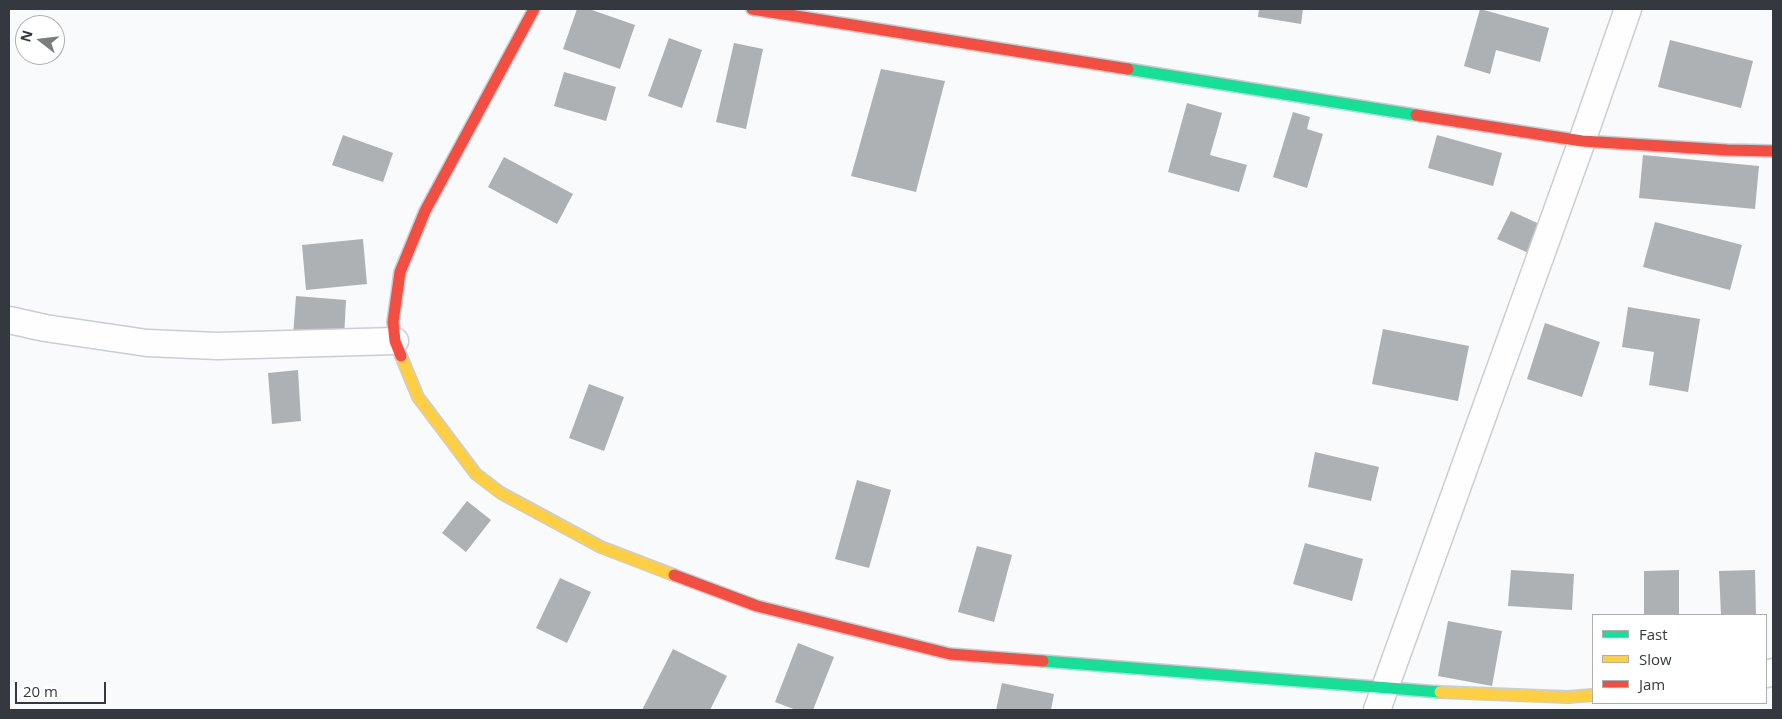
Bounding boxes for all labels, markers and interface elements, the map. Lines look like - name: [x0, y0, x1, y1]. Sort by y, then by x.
- north arrow: [15, 15, 65, 65]
- text: N: [15, 28, 37, 44]
- legend: [1592, 614, 1767, 704]
- text: Fast: [1639, 624, 1668, 644]
- text: Slow: [1639, 649, 1672, 669]
- scale bar: [18, 672, 109, 704]
- text: Jam: [1639, 674, 1665, 694]
- text: 20 m: [23, 681, 58, 701]

